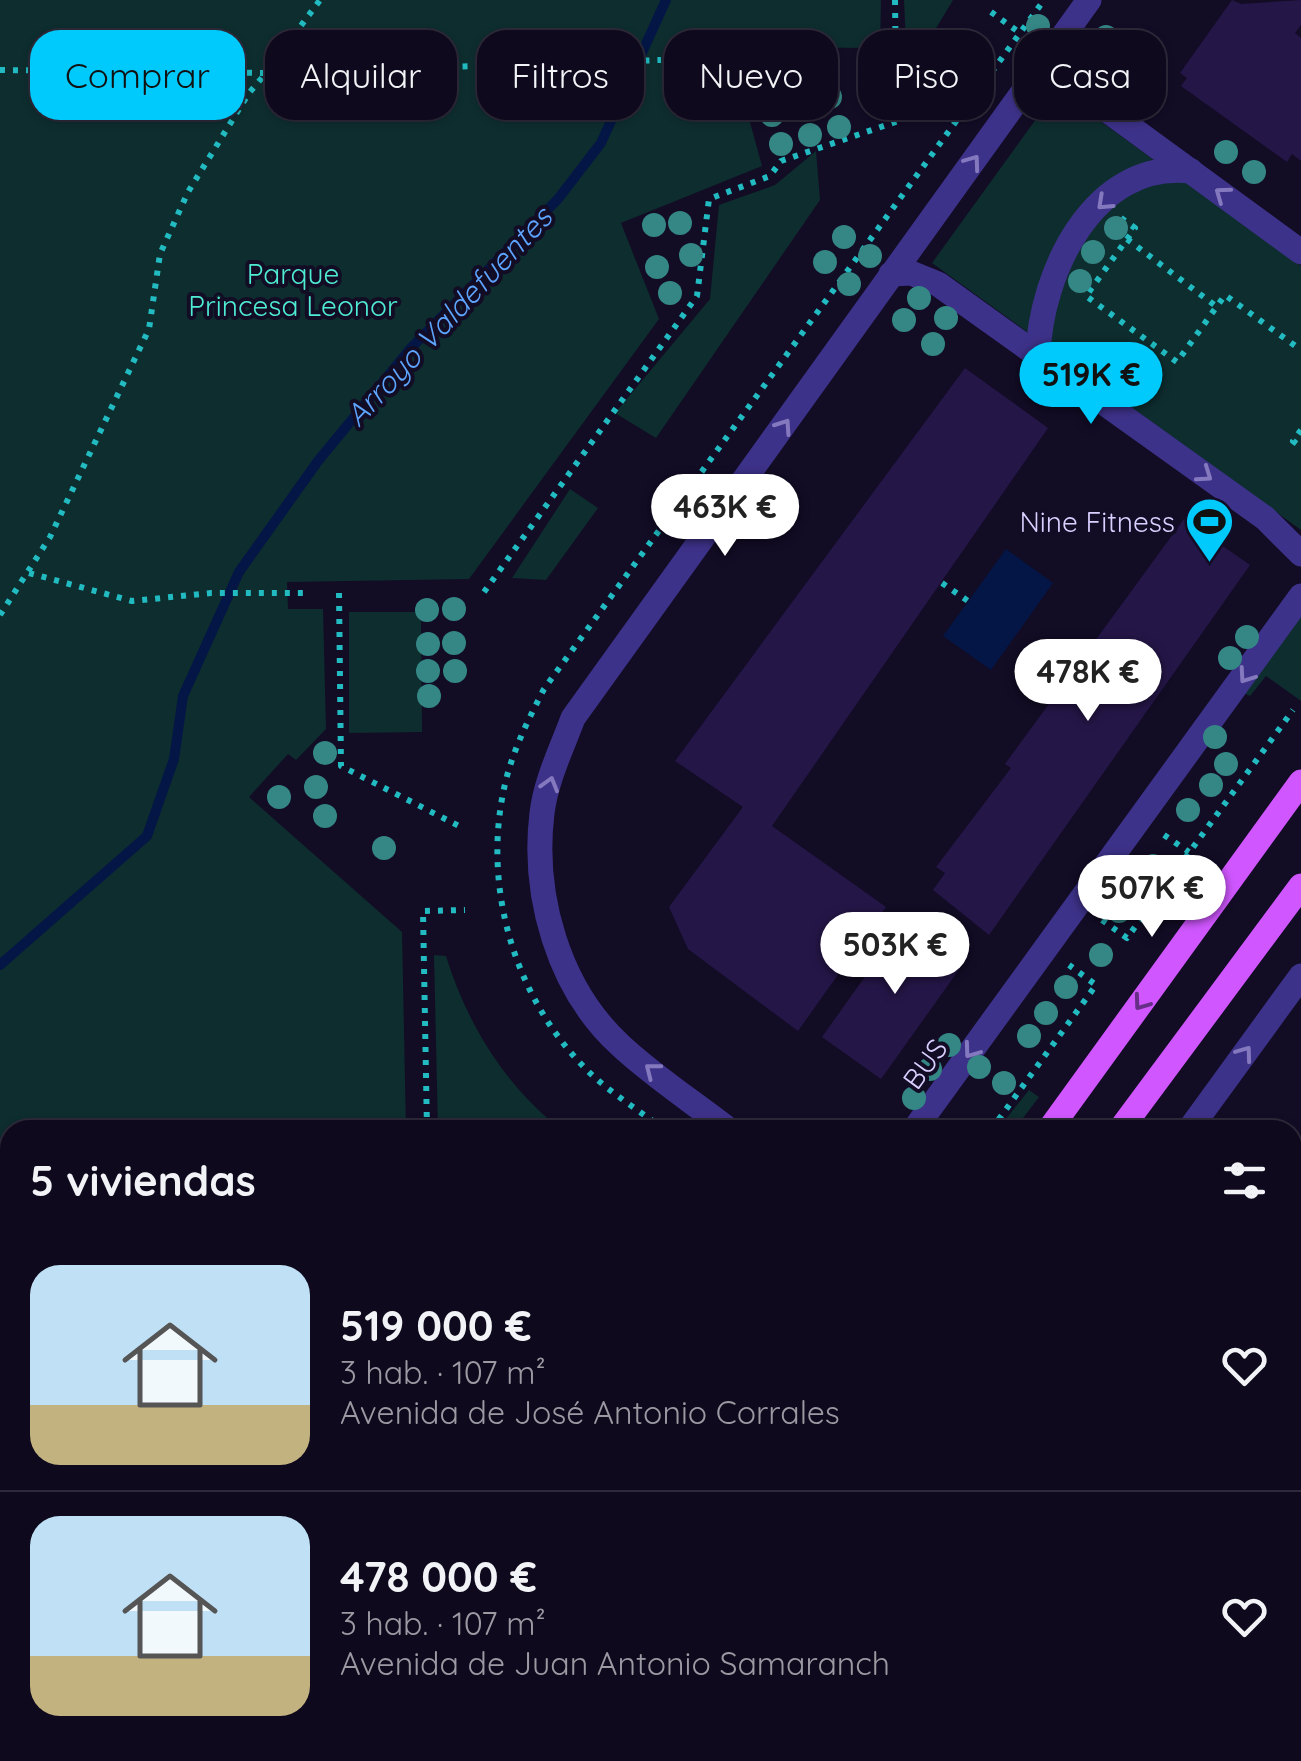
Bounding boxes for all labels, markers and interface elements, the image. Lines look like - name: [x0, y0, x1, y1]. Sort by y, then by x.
- chip: Comprar: [30, 30, 245, 120]
- chip: Alquilar: [265, 30, 457, 120]
- chip: Filtros: [477, 30, 644, 120]
- chip: Nuevo: [664, 30, 838, 120]
- chip: Piso: [858, 30, 994, 120]
- chip: Casa: [1014, 30, 1166, 120]
- one-way arrow: [961, 154, 979, 173]
- one-way arrow: [1215, 188, 1234, 207]
- one-way arrow: [1097, 191, 1115, 209]
- water label: Arroyo Valdefuentes: [337, 197, 561, 434]
- park label: Parque Princesa Leonor: [188, 256, 398, 323]
- pin: 519K €: [1010, 342, 1172, 427]
- text: 519K €: [1041, 354, 1141, 394]
- one-way arrow: [772, 419, 790, 437]
- one-way arrow: [1194, 463, 1212, 481]
- pin: 463K €: [644, 474, 806, 559]
- text: 463K €: [673, 486, 777, 526]
- sports icon: Nine Fitness: [1184, 496, 1236, 564]
- place label: Nine Fitness: [1019, 504, 1175, 539]
- pin: 478K €: [1007, 639, 1169, 724]
- text: 478K €: [1037, 651, 1139, 691]
- one-way arrow: [1240, 665, 1258, 683]
- one-way arrow: [538, 775, 559, 793]
- pin: 507K €: [1071, 855, 1233, 940]
- text: 507K €: [1100, 867, 1204, 907]
- pin: 503K €: [814, 912, 976, 997]
- text: 503K €: [842, 924, 948, 964]
- one-way arrow: [1134, 991, 1153, 1010]
- street label: BUS: [895, 1032, 955, 1096]
- one-way arrow: [965, 1040, 984, 1059]
- one-way arrow: [1233, 1046, 1251, 1064]
- one-way arrow: [645, 1064, 663, 1082]
- icon: filters: [1217, 1153, 1272, 1208]
- text: 5 viviendas: [30, 1154, 256, 1207]
- text: 519 000 €: [340, 1299, 532, 1352]
- icon: home: [110, 1305, 230, 1425]
- icon: heart: [1217, 1338, 1272, 1393]
- text: 3 hab. · 107 m²: [340, 1352, 546, 1392]
- text: Avenida de José Antonio Corrales: [340, 1392, 840, 1432]
- text: 478 000 €: [340, 1550, 537, 1603]
- icon: home: [110, 1556, 230, 1676]
- icon: heart: [1217, 1589, 1272, 1644]
- text: 3 hab. · 107 m²: [340, 1603, 546, 1643]
- text: Avenida de Juan Antonio Samaranch: [340, 1643, 890, 1683]

